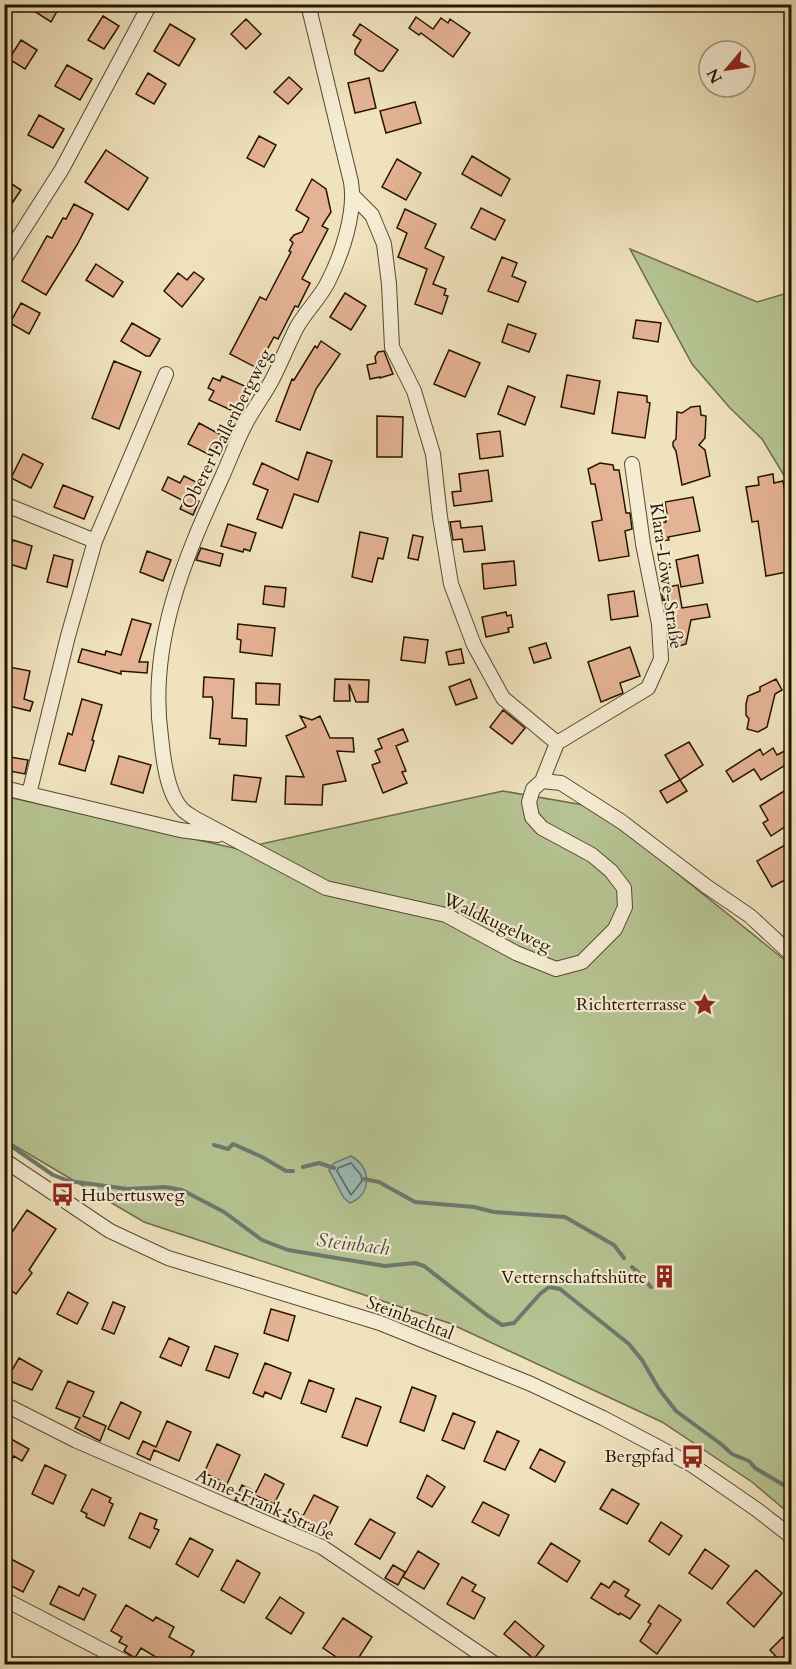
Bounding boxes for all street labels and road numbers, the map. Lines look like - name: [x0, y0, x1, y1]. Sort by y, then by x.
- street label: Oberer Dallenbergweg: [176, 344, 279, 513]
- street label: Klara-Löwe-Straße: [643, 501, 689, 651]
- street label: Waldkugelweg: [438, 887, 556, 959]
- street label: Steinbachtal: [363, 1290, 458, 1346]
- street label: Anne-Frank-Straße: [191, 1463, 339, 1547]

